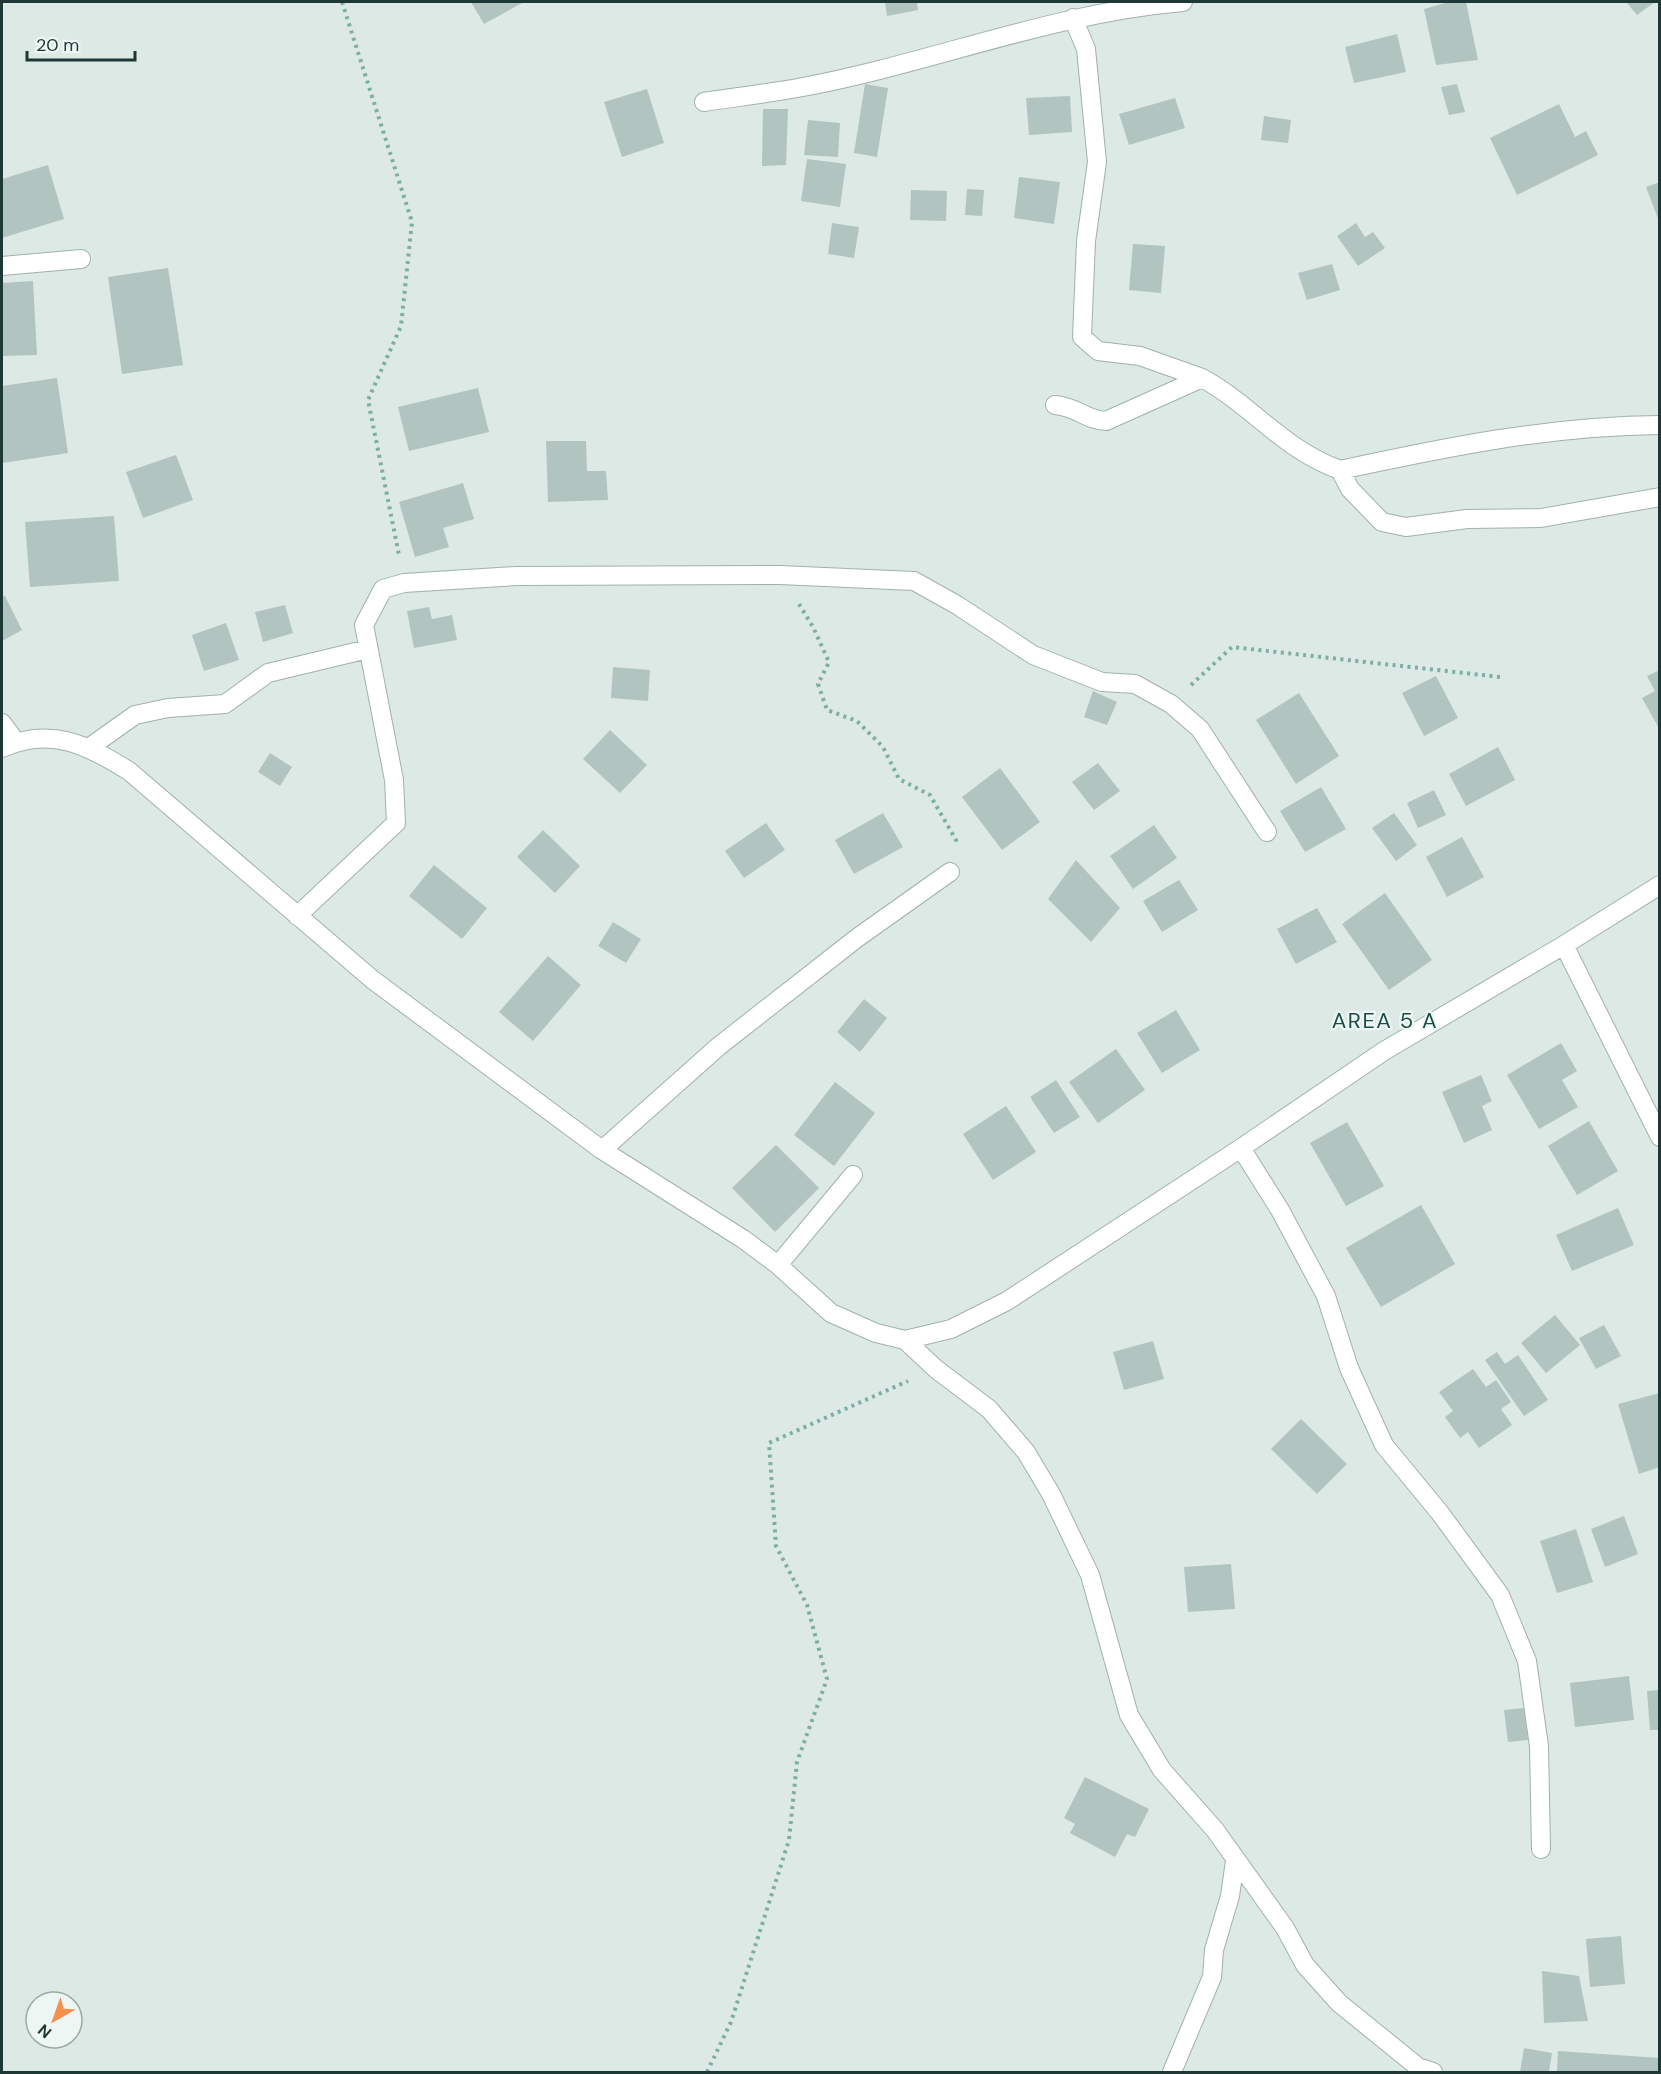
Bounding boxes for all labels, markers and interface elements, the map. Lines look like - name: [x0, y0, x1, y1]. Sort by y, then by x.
- scale bar: [27, 24, 135, 62]
- text: 20 m: [36, 33, 79, 57]
- district label: AREA 5 A: [1332, 1006, 1438, 1035]
- north arrow: [24, 1990, 84, 2050]
- text: N: [33, 2019, 56, 2043]

